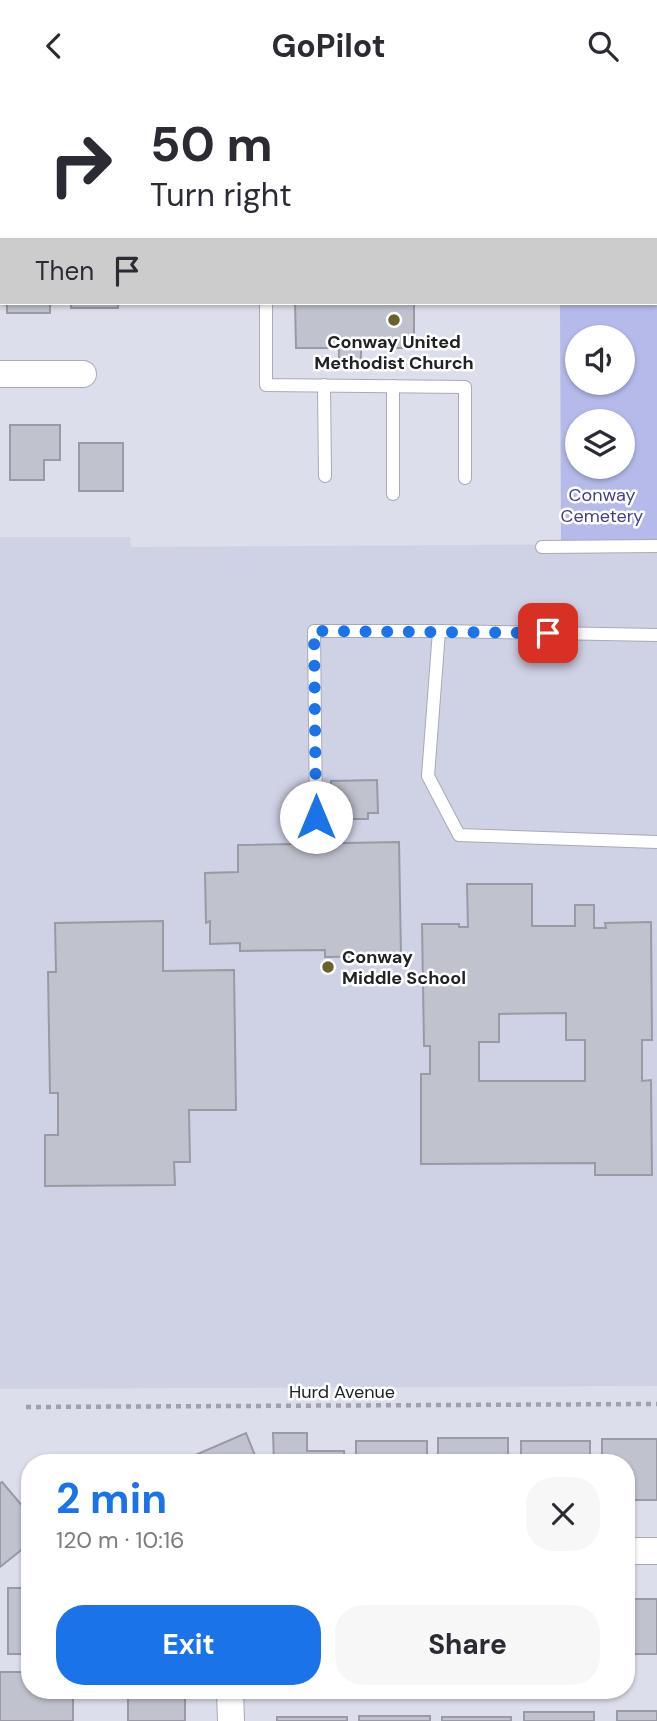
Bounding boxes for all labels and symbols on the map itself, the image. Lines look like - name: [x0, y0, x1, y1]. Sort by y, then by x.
- marker: Conway United Methodist Church: [386, 312, 402, 328]
- place label: Conway United Methodist Church: [314, 330, 474, 375]
- park label: Conway Cemetery: [561, 483, 643, 528]
- pin: [518, 603, 578, 663]
- position arrow: [279, 780, 353, 854]
- place label: Conway Middle School: [342, 945, 466, 990]
- marker: Conway Middle School: [320, 959, 336, 975]
- street label: Hurd Avenue: [289, 1380, 395, 1404]

